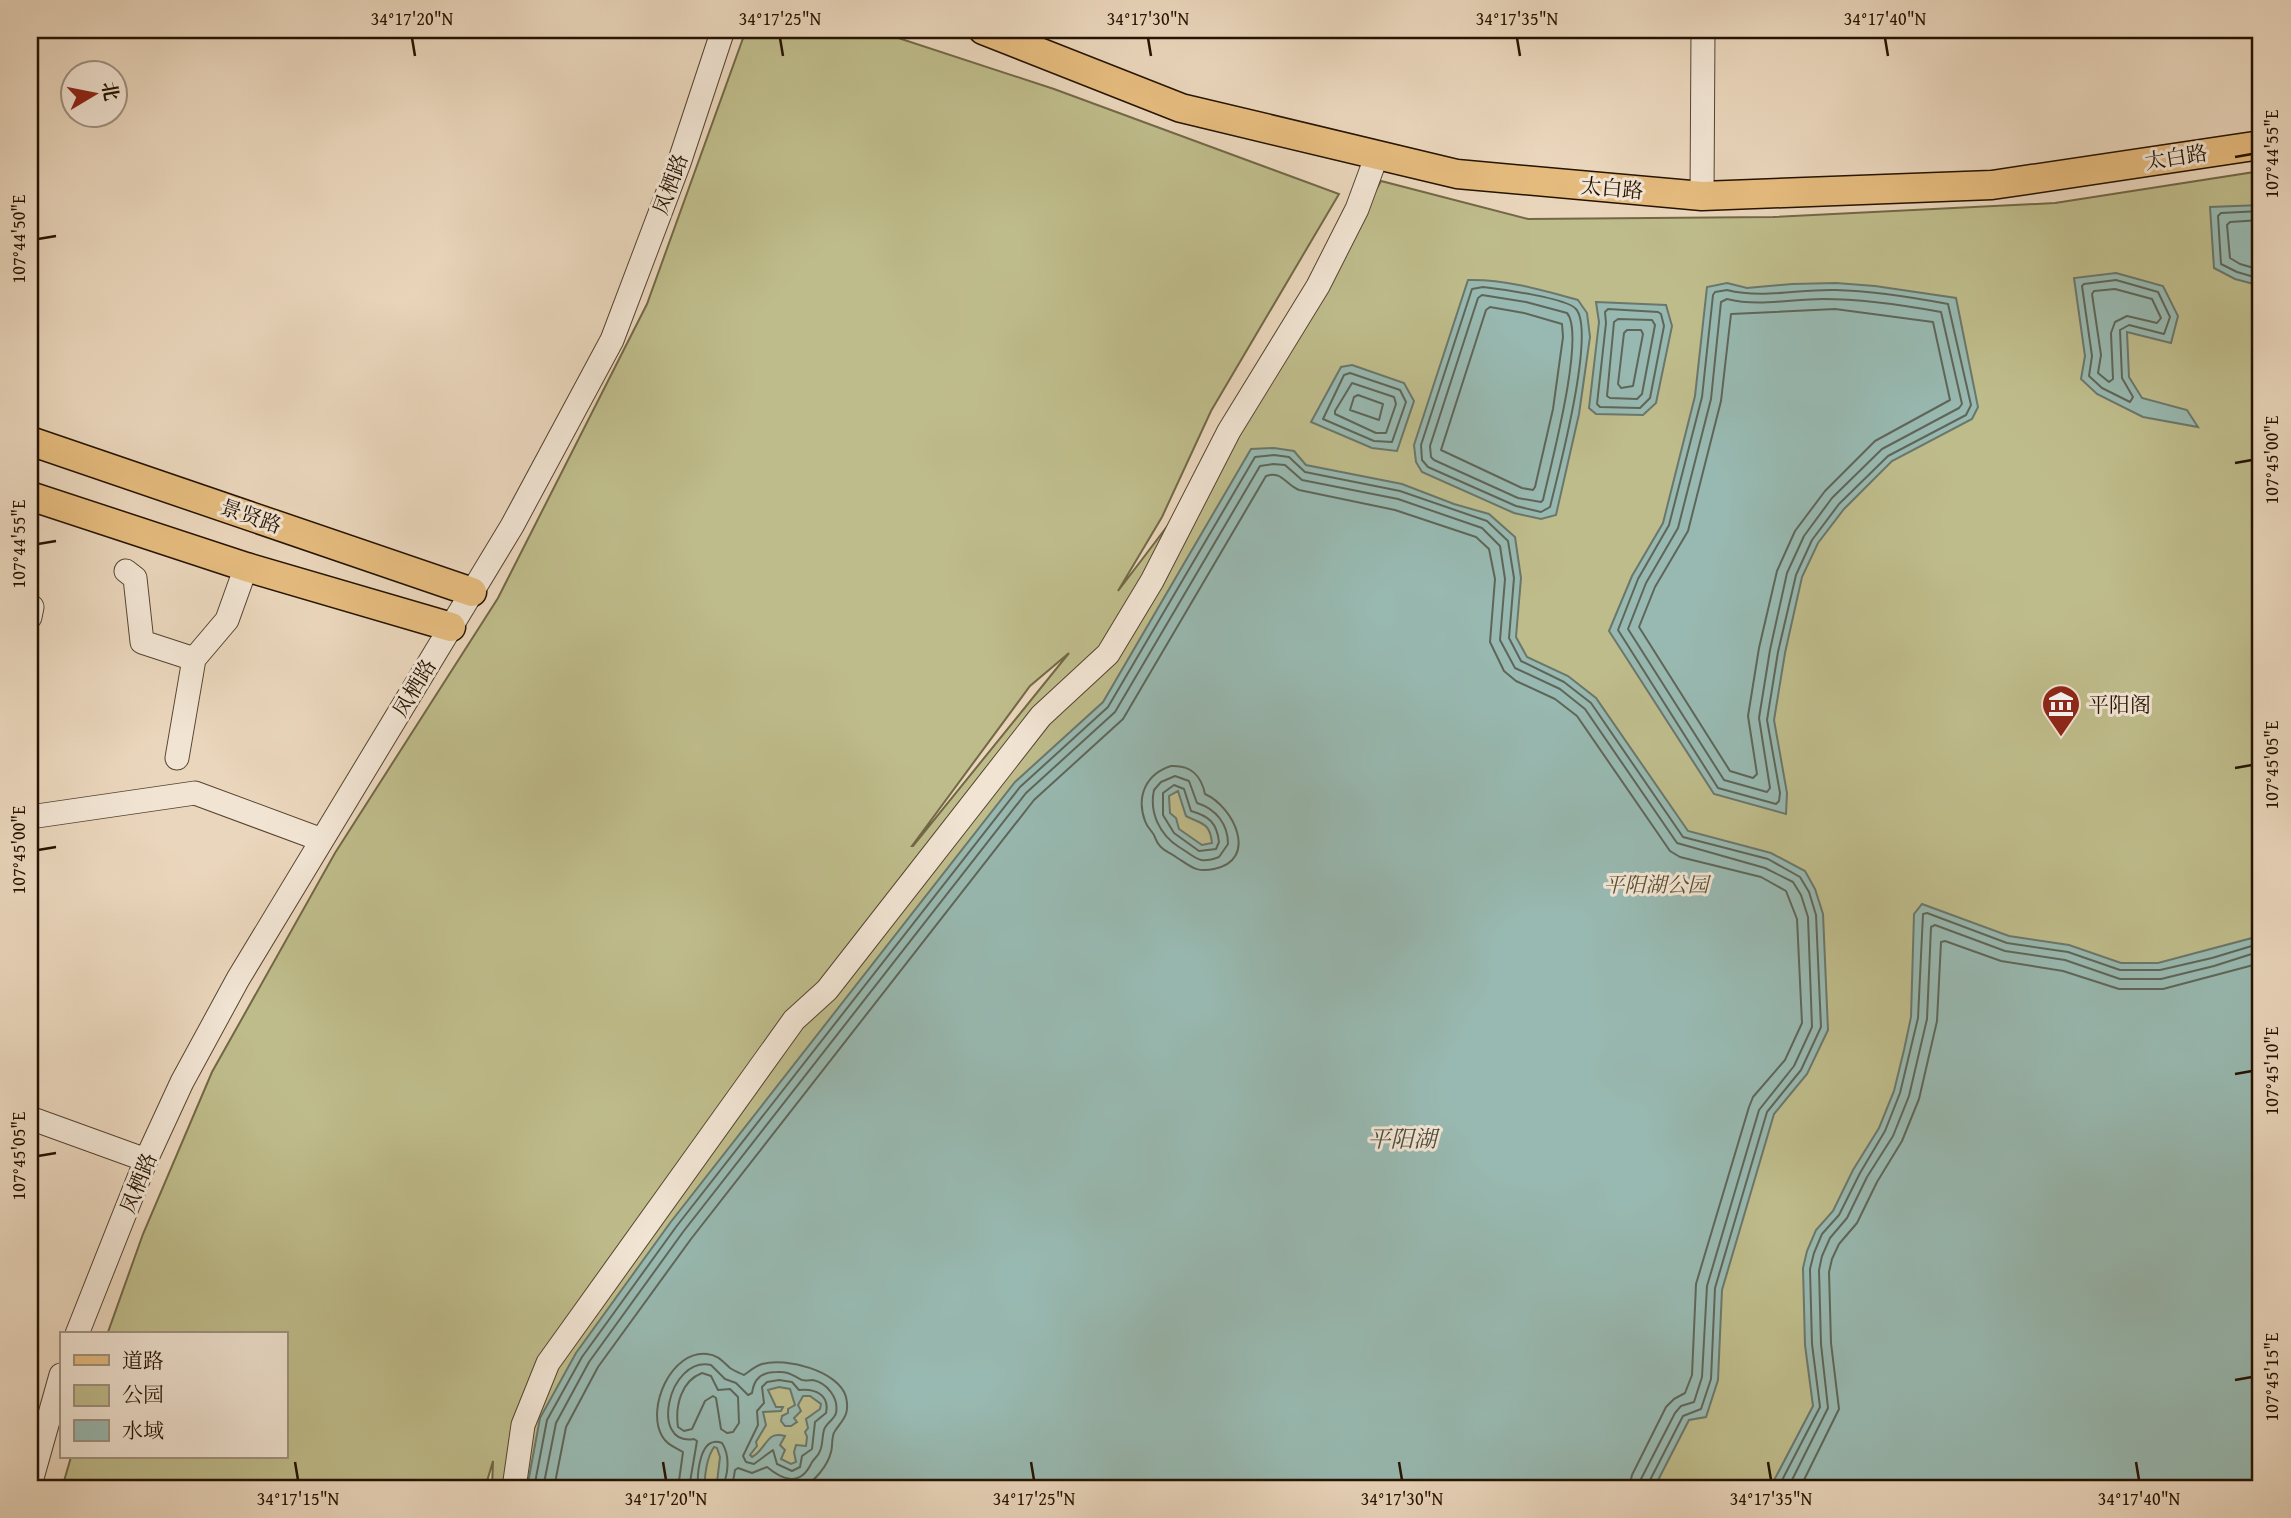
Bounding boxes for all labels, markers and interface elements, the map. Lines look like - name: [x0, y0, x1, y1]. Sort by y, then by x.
- text: 34°17'20"N: [371, 5, 454, 32]
- text: 34°17'25"N: [739, 5, 822, 32]
- text: 34°17'30"N: [1107, 5, 1190, 32]
- text: 34°17'35"N: [1476, 5, 1559, 32]
- text: 34°17'40"N: [1844, 5, 1927, 32]
- north arrow: [60, 60, 130, 130]
- text: 北: [95, 79, 126, 103]
- text: 107°44'55"E: [2258, 110, 2285, 198]
- street label: 太白路: [2142, 137, 2210, 177]
- street label: 凤栖路: [645, 149, 695, 219]
- street label: 太白路: [1579, 170, 1645, 206]
- text: 107°44'50"E: [5, 195, 32, 283]
- text: 107°45'00"E: [2258, 416, 2285, 504]
- street label: 景贤路: [216, 491, 286, 541]
- text: 107°44'55"E: [5, 500, 32, 588]
- street label: 凤栖路: [384, 653, 444, 723]
- museum icon: 平阳阁: [2040, 683, 2082, 738]
- place label: 平阳阁: [2088, 689, 2151, 720]
- text: 107°45'05"E: [2258, 721, 2285, 809]
- text: 107°45'00"E: [5, 806, 32, 894]
- park label: 平阳湖公园: [1604, 869, 1711, 900]
- text: 107°45'10"E: [2258, 1027, 2285, 1115]
- text: 107°45'05"E: [5, 1112, 32, 1200]
- water label: 平阳湖: [1368, 1122, 1441, 1155]
- street label: 凤栖路: [112, 1148, 164, 1218]
- legend: [60, 1332, 287, 1458]
- text: 107°45'15"E: [2258, 1333, 2285, 1421]
- text: 道路: [122, 1345, 164, 1376]
- text: 公园: [122, 1379, 164, 1410]
- text: 水域: [122, 1415, 164, 1446]
- text: 34°17'15"N: [257, 1485, 340, 1512]
- text: 34°17'20"N: [625, 1485, 708, 1512]
- text: 34°17'25"N: [993, 1485, 1076, 1512]
- text: 34°17'30"N: [1361, 1485, 1444, 1512]
- text: 34°17'35"N: [1730, 1485, 1813, 1512]
- text: 34°17'40"N: [2098, 1485, 2181, 1512]

